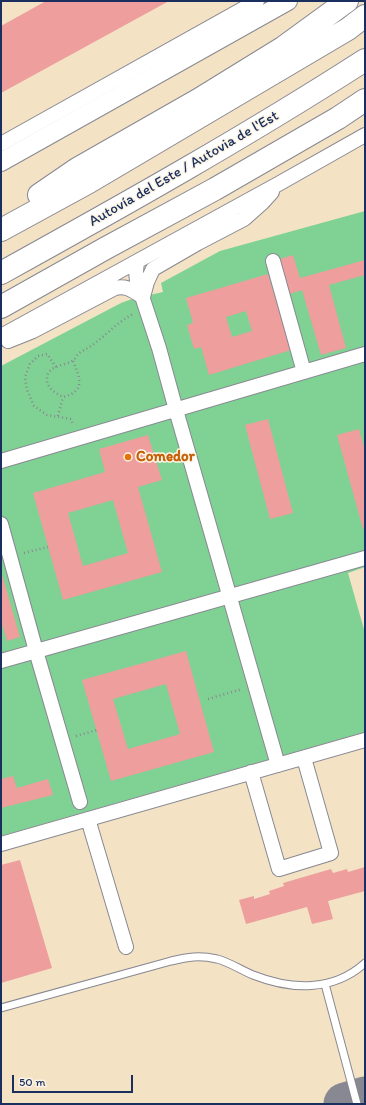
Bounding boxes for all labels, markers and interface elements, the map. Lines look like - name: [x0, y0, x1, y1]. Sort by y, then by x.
- street label: Autovía del Este / Autovia de l'Est: [86, 107, 282, 231]
- place label: Comedor: [136, 448, 195, 466]
- marker: Comedor: [123, 452, 133, 462]
- scale bar: [14, 1067, 135, 1093]
- text: 50 m: [19, 1075, 45, 1089]

